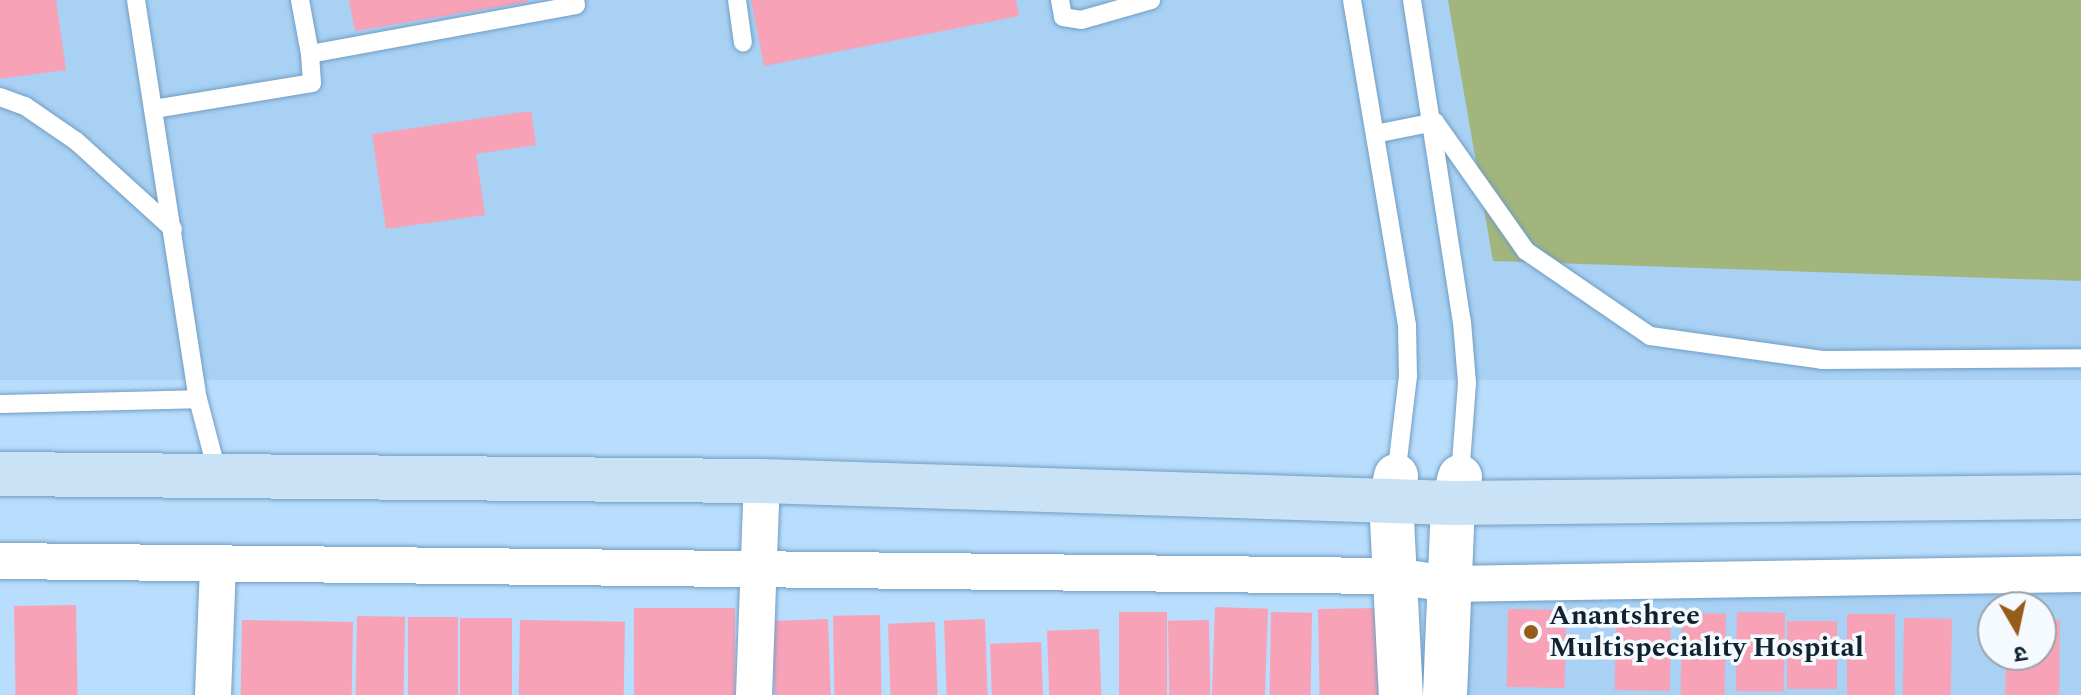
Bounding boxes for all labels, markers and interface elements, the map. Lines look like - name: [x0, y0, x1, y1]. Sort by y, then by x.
- north arrow: [1977, 591, 2057, 671]
- place label: Anantshree Multispeciality Hospital: [1549, 599, 1864, 665]
- marker: Anantshree Multispeciality Hospital: [1520, 621, 1542, 643]
- text: उ: [2012, 636, 2029, 671]

